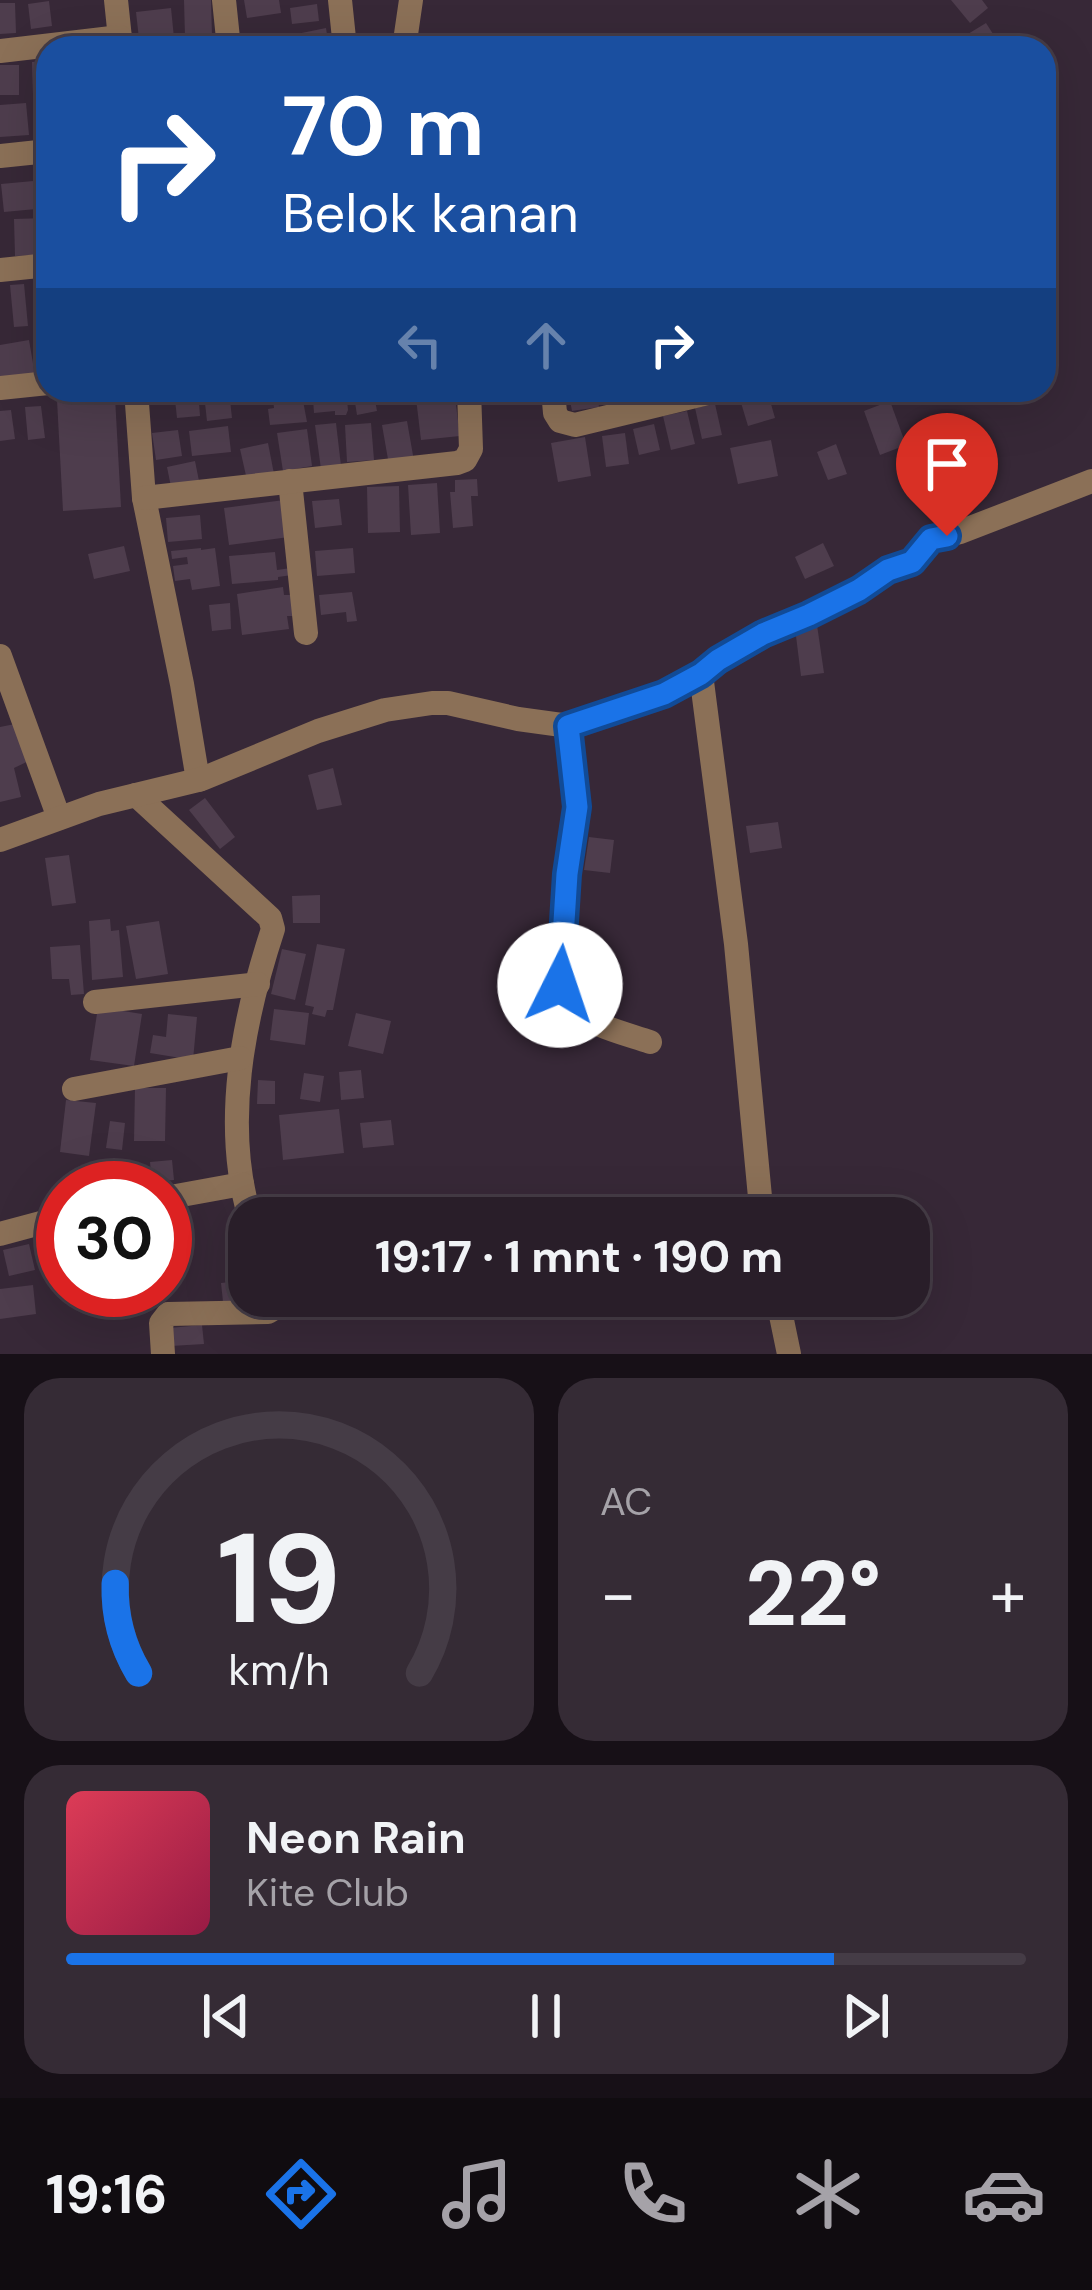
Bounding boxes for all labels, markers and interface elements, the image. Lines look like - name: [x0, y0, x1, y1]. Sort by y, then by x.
- text: 70 m: [282, 72, 485, 181]
- icon: right: [84, 84, 240, 240]
- text: Belok kanan: [282, 178, 579, 249]
- icon: left: [387, 312, 453, 378]
- icon: ahead: [513, 312, 579, 378]
- icon: right: [639, 312, 705, 378]
- pin: [896, 413, 998, 536]
- icon: arrive: [914, 431, 980, 497]
- position arrow: [497, 922, 623, 1048]
- speed limit sign: 30: [36, 1161, 192, 1317]
- text: 19:17 · 1 mnt · 190 m: [375, 1227, 783, 1286]
- text: AC: [600, 1476, 652, 1527]
- text: 19: [217, 1498, 341, 1661]
- text: 22°: [745, 1536, 881, 1653]
- text: −: [600, 1552, 636, 1637]
- text: +: [990, 1552, 1026, 1637]
- text: km/h: [228, 1641, 330, 1697]
- text: Neon Rain: [246, 1808, 466, 1867]
- text: Kite Club: [246, 1867, 409, 1918]
- icon: previous: [193, 1983, 259, 2049]
- icon: pause: [513, 1983, 579, 2049]
- icon: next: [833, 1983, 899, 2049]
- icon: directions: [259, 2152, 343, 2236]
- icon: music: [435, 2152, 519, 2236]
- icon: phone: [611, 2152, 695, 2236]
- icon: climate: [786, 2152, 870, 2236]
- icon: car: [962, 2152, 1046, 2236]
- text: 19:16: [46, 2159, 167, 2230]

